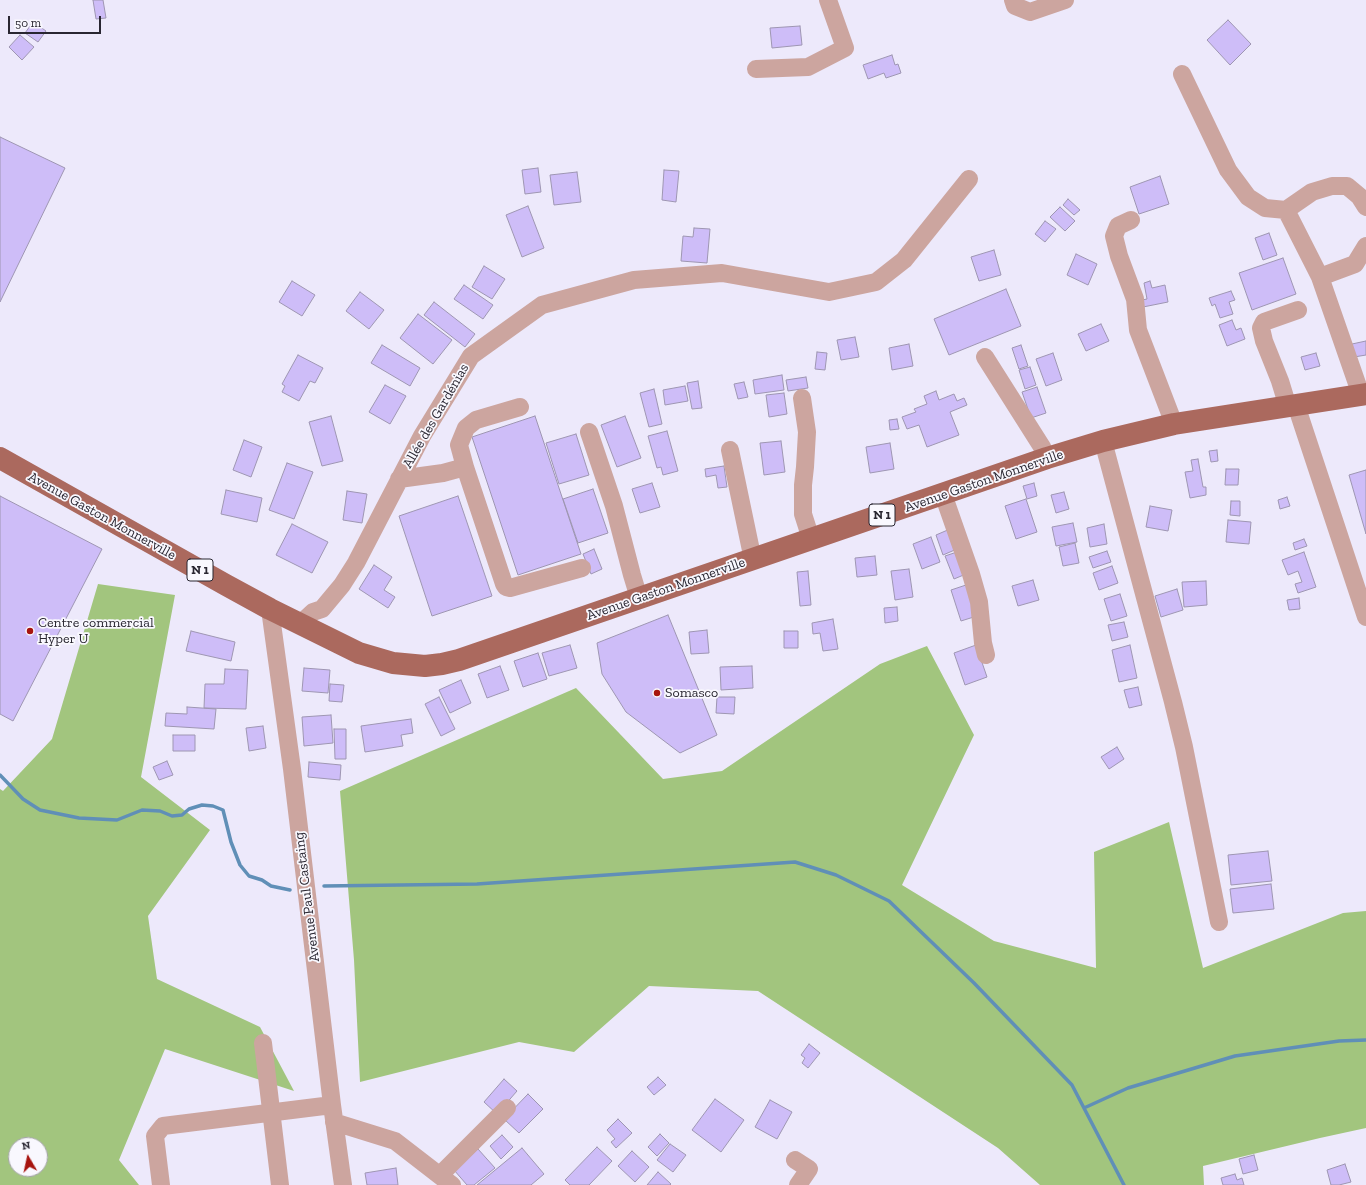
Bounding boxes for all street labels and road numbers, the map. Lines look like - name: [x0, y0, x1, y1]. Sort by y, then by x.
- street label: Allée des Gardénias: [399, 361, 473, 471]
- street label: Avenue Gaston Monnerville: [903, 446, 1065, 516]
- street label: Avenue Gaston Monnerville: [25, 468, 179, 564]
- road number: N 1: [869, 504, 895, 526]
- street label: Avenue Gaston Monnerville: [585, 554, 747, 624]
- road number: N 1: [187, 559, 213, 581]
- street label: Avenue Paul Castaing: [291, 831, 323, 963]

